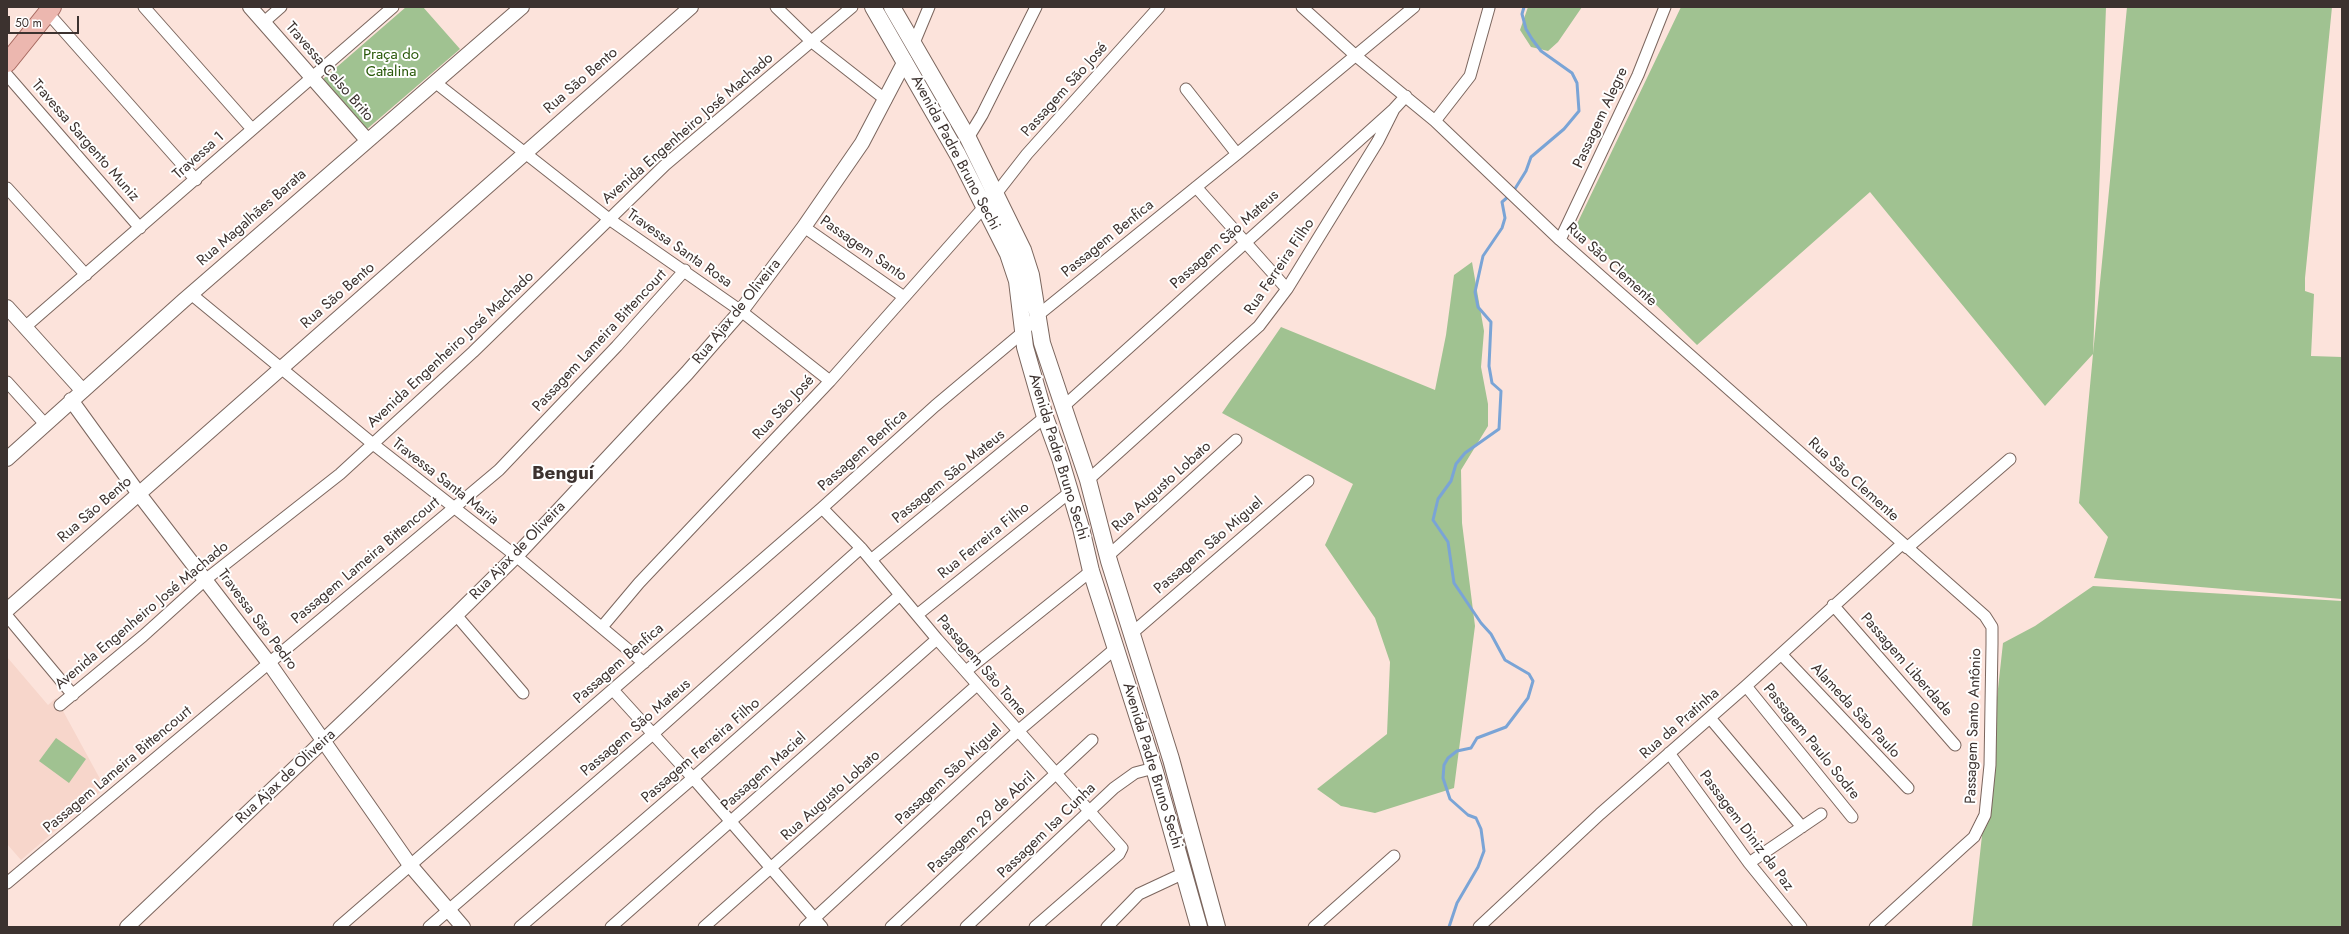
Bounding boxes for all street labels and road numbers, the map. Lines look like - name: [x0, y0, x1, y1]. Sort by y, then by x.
- street label: Travessa Celso Brito: [281, 19, 377, 125]
- street label: Passagem São José: [1018, 39, 1112, 141]
- street label: Rua São Bento: [540, 44, 622, 118]
- street label: Avenida Engenheiro José Machado: [599, 50, 777, 208]
- street label: Passagem Alegre: [1570, 65, 1632, 171]
- street label: Avenida Padre Bruno Sechi: [906, 72, 1004, 234]
- street label: Travessa Sargento Muniz: [27, 76, 143, 206]
- street label: Travessa 1: [170, 128, 228, 184]
- street label: Rua Magalhães Barata: [194, 166, 310, 270]
- street label: Passagem São Mateus: [1167, 187, 1283, 293]
- street label: Passagem Benfica: [1058, 196, 1158, 282]
- street label: Travessa Santa Rosa: [623, 206, 735, 292]
- street label: Passagem Santo: [816, 212, 910, 286]
- street label: Rua Ferreira Filho: [1241, 215, 1319, 319]
- street label: Rua São Clemente: [1562, 219, 1660, 311]
- street label: Rua Ajax de Oliveira: [689, 256, 785, 368]
- street label: Rua São Bento: [297, 259, 379, 333]
- street label: Passagem Lameira Bittencourt: [529, 266, 671, 416]
- street label: Avenida Engenheiro José Machado: [364, 268, 538, 432]
- street label: Rua São José: [750, 372, 818, 444]
- street label: Avenida Padre Bruno Sechi: [1024, 372, 1092, 542]
- street label: Passagem Benfica: [815, 406, 911, 496]
- street label: Passagem São Mateus: [889, 426, 1009, 528]
- street label: Rua São Clemente: [1804, 434, 1902, 526]
- street label: Travessa Santa Maria: [388, 435, 502, 529]
- street label: Rua Augusto Lobato: [1109, 438, 1215, 536]
- street label: Rua São Bento: [54, 473, 136, 547]
- street label: Passagem Lameira Bittencourt: [288, 494, 444, 628]
- street label: Passagem São Miguel: [1151, 494, 1267, 598]
- street label: Rua Ajax de Oliveira: [466, 498, 570, 604]
- street label: Rua Ferreira Filho: [935, 499, 1033, 583]
- street label: Avenida Engenheiro José Machado: [52, 538, 232, 694]
- street label: Travessa São Pedro: [213, 566, 301, 674]
- street label: Passagem Liberdade: [1856, 610, 1956, 720]
- street label: Passagem São Tome: [932, 612, 1030, 720]
- street label: Passagem Benfica: [570, 620, 668, 708]
- street label: Passagem Santo Antônio: [1962, 648, 1986, 804]
- street label: Alameda São Paulo: [1806, 660, 1904, 762]
- street label: Passagem São Mateus: [577, 675, 695, 781]
- street label: Avenida Padre Bruno Sechi: [1118, 681, 1186, 851]
- street label: Passagem Paulo Sodre: [1759, 681, 1863, 803]
- street label: Rua da Pratinha: [1637, 685, 1723, 763]
- street label: Passagem Ferreira Filho: [638, 695, 764, 807]
- street label: Passagem Lameira Bittencourt: [40, 703, 196, 837]
- street label: Passagem São Miguel: [892, 721, 1006, 829]
- street label: Rua Ajax de Oliveira: [232, 726, 340, 828]
- street label: Passagem Maciel: [718, 729, 810, 815]
- street label: Rua Augusto Lobato: [778, 747, 884, 845]
- street label: Passagem Diniz da Paz: [1695, 767, 1797, 895]
- street label: Passagem 29 de Abril: [925, 769, 1039, 877]
- street label: Passagem Isa Cunha: [994, 780, 1100, 882]

